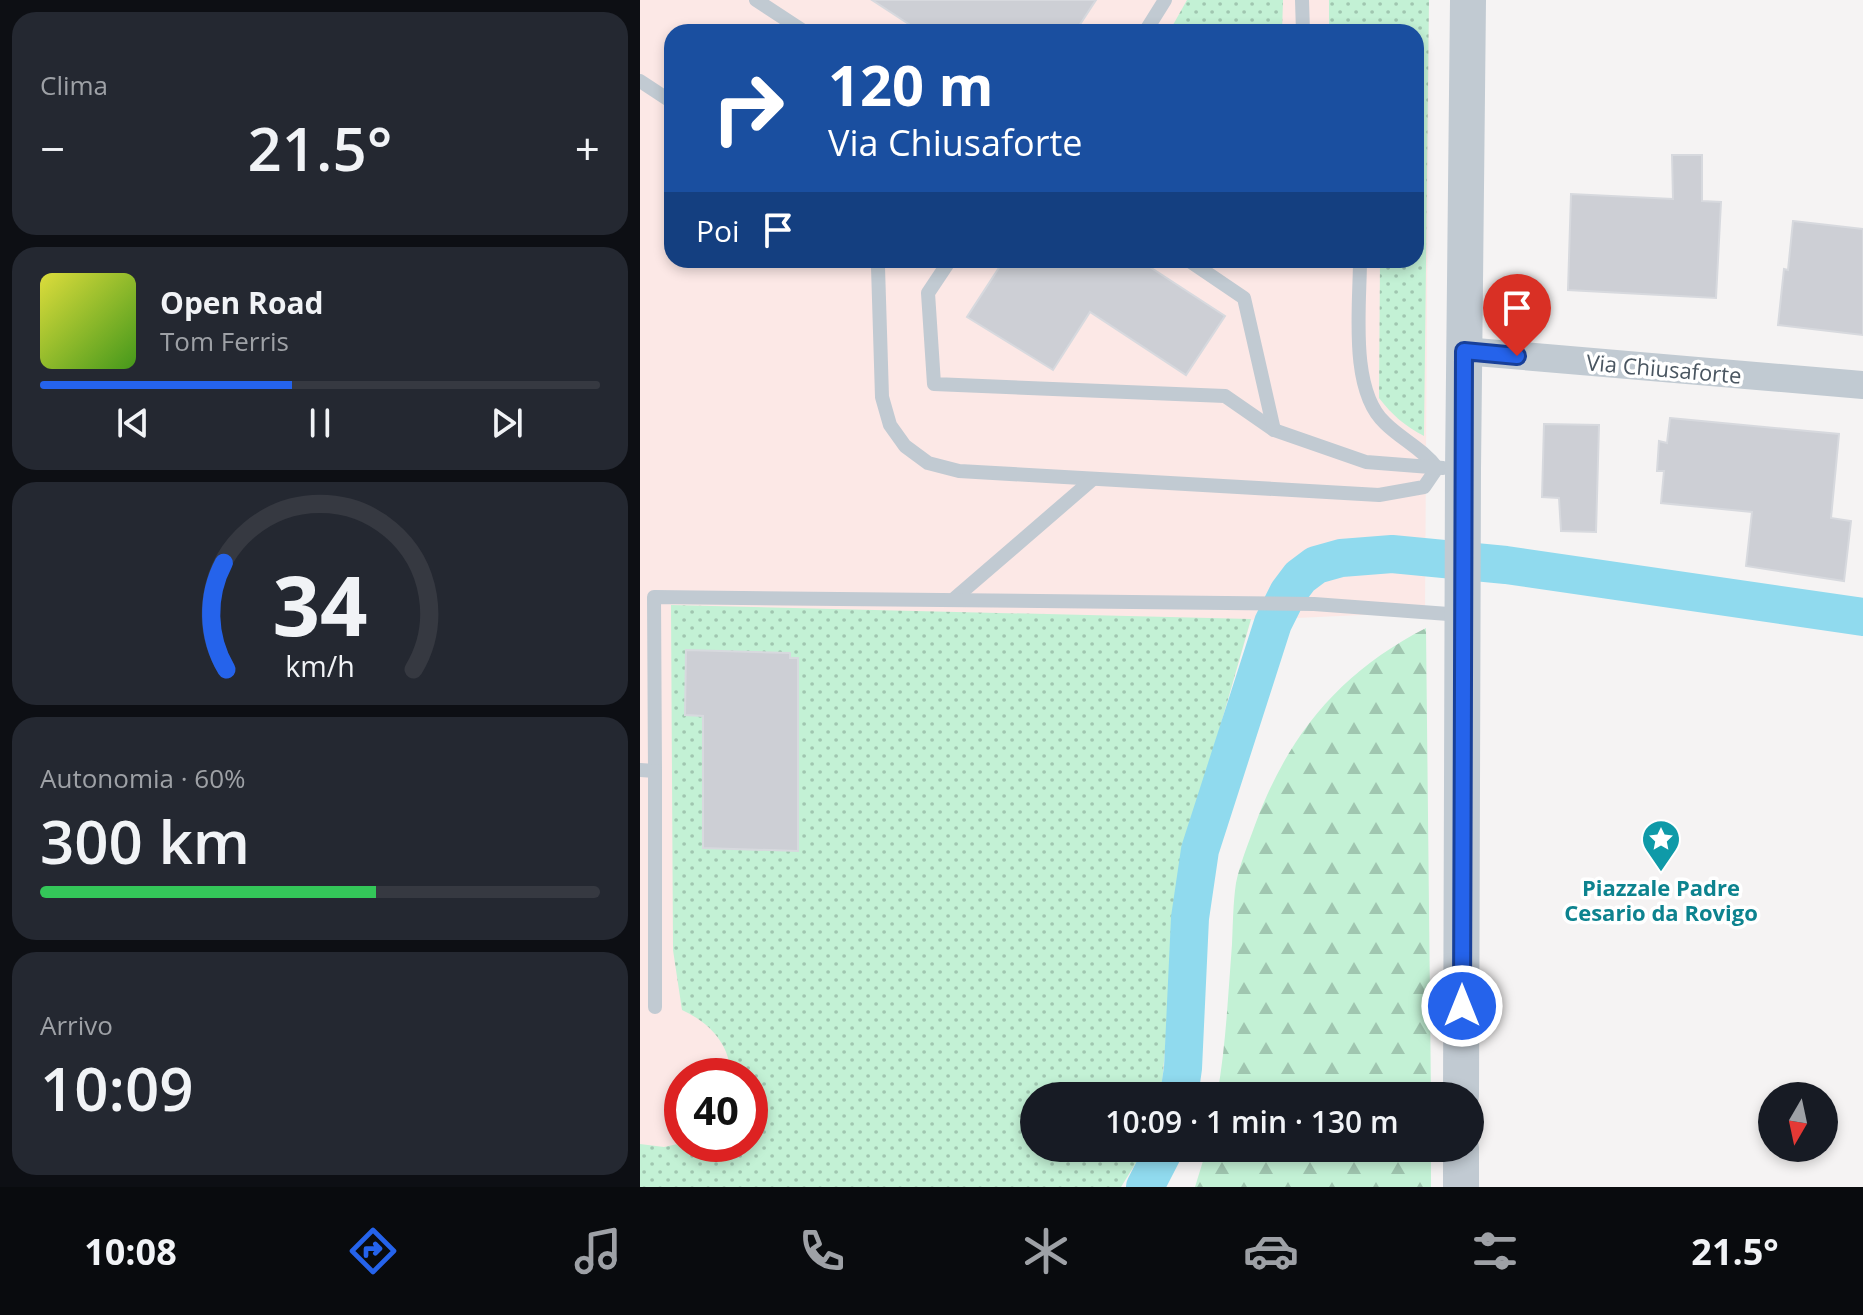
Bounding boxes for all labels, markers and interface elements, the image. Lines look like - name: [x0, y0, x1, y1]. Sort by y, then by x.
- text: 120 m: [828, 46, 994, 122]
- icon: right: [696, 56, 800, 160]
- text: Clima: [40, 67, 108, 103]
- text: 21.5°: [247, 107, 393, 189]
- text: −: [40, 118, 65, 178]
- text: +: [575, 118, 600, 178]
- text: Via Chiusaforte: [828, 118, 1083, 167]
- icon: arrive: [756, 208, 800, 252]
- text: Poi: [696, 210, 740, 251]
- pin: [1483, 274, 1551, 356]
- text: Open Road: [160, 282, 324, 323]
- icon: arrive: [1495, 286, 1539, 330]
- text: Tom Ferris: [160, 323, 289, 359]
- street label: Via Chiusaforte: [1585, 346, 1743, 390]
- icon: previous: [111, 401, 155, 445]
- icon: pause: [298, 401, 342, 445]
- icon: next: [485, 401, 529, 445]
- text: 34: [272, 546, 368, 659]
- text: km/h: [285, 646, 355, 685]
- text: Autonomia · 60%: [40, 760, 246, 796]
- text: 300 km: [40, 800, 250, 882]
- place icon: Piazzale Padre Cesario da Rovigo: [1640, 818, 1682, 873]
- place label: Piazzale Padre Cesario da Rovigo: [1564, 872, 1758, 927]
- position arrow: [1420, 964, 1504, 1048]
- text: Arrivo: [40, 1007, 113, 1043]
- text: 10:09: [40, 1047, 194, 1129]
- speed limit sign: 40: [664, 1058, 768, 1162]
- north arrow: [1758, 1082, 1838, 1162]
- map controls: [1758, 1082, 1838, 1162]
- text: 10:09 · 1 min · 130 m: [1105, 1101, 1399, 1142]
- icon: directions: [345, 1223, 401, 1279]
- icon: music: [570, 1223, 626, 1279]
- icon: phone: [794, 1223, 850, 1279]
- icon: climate: [1018, 1223, 1074, 1279]
- icon: car: [1243, 1223, 1299, 1279]
- icon: filters: [1467, 1223, 1523, 1279]
- text: 10:08: [84, 1227, 177, 1276]
- text: 21.5°: [1691, 1227, 1779, 1276]

